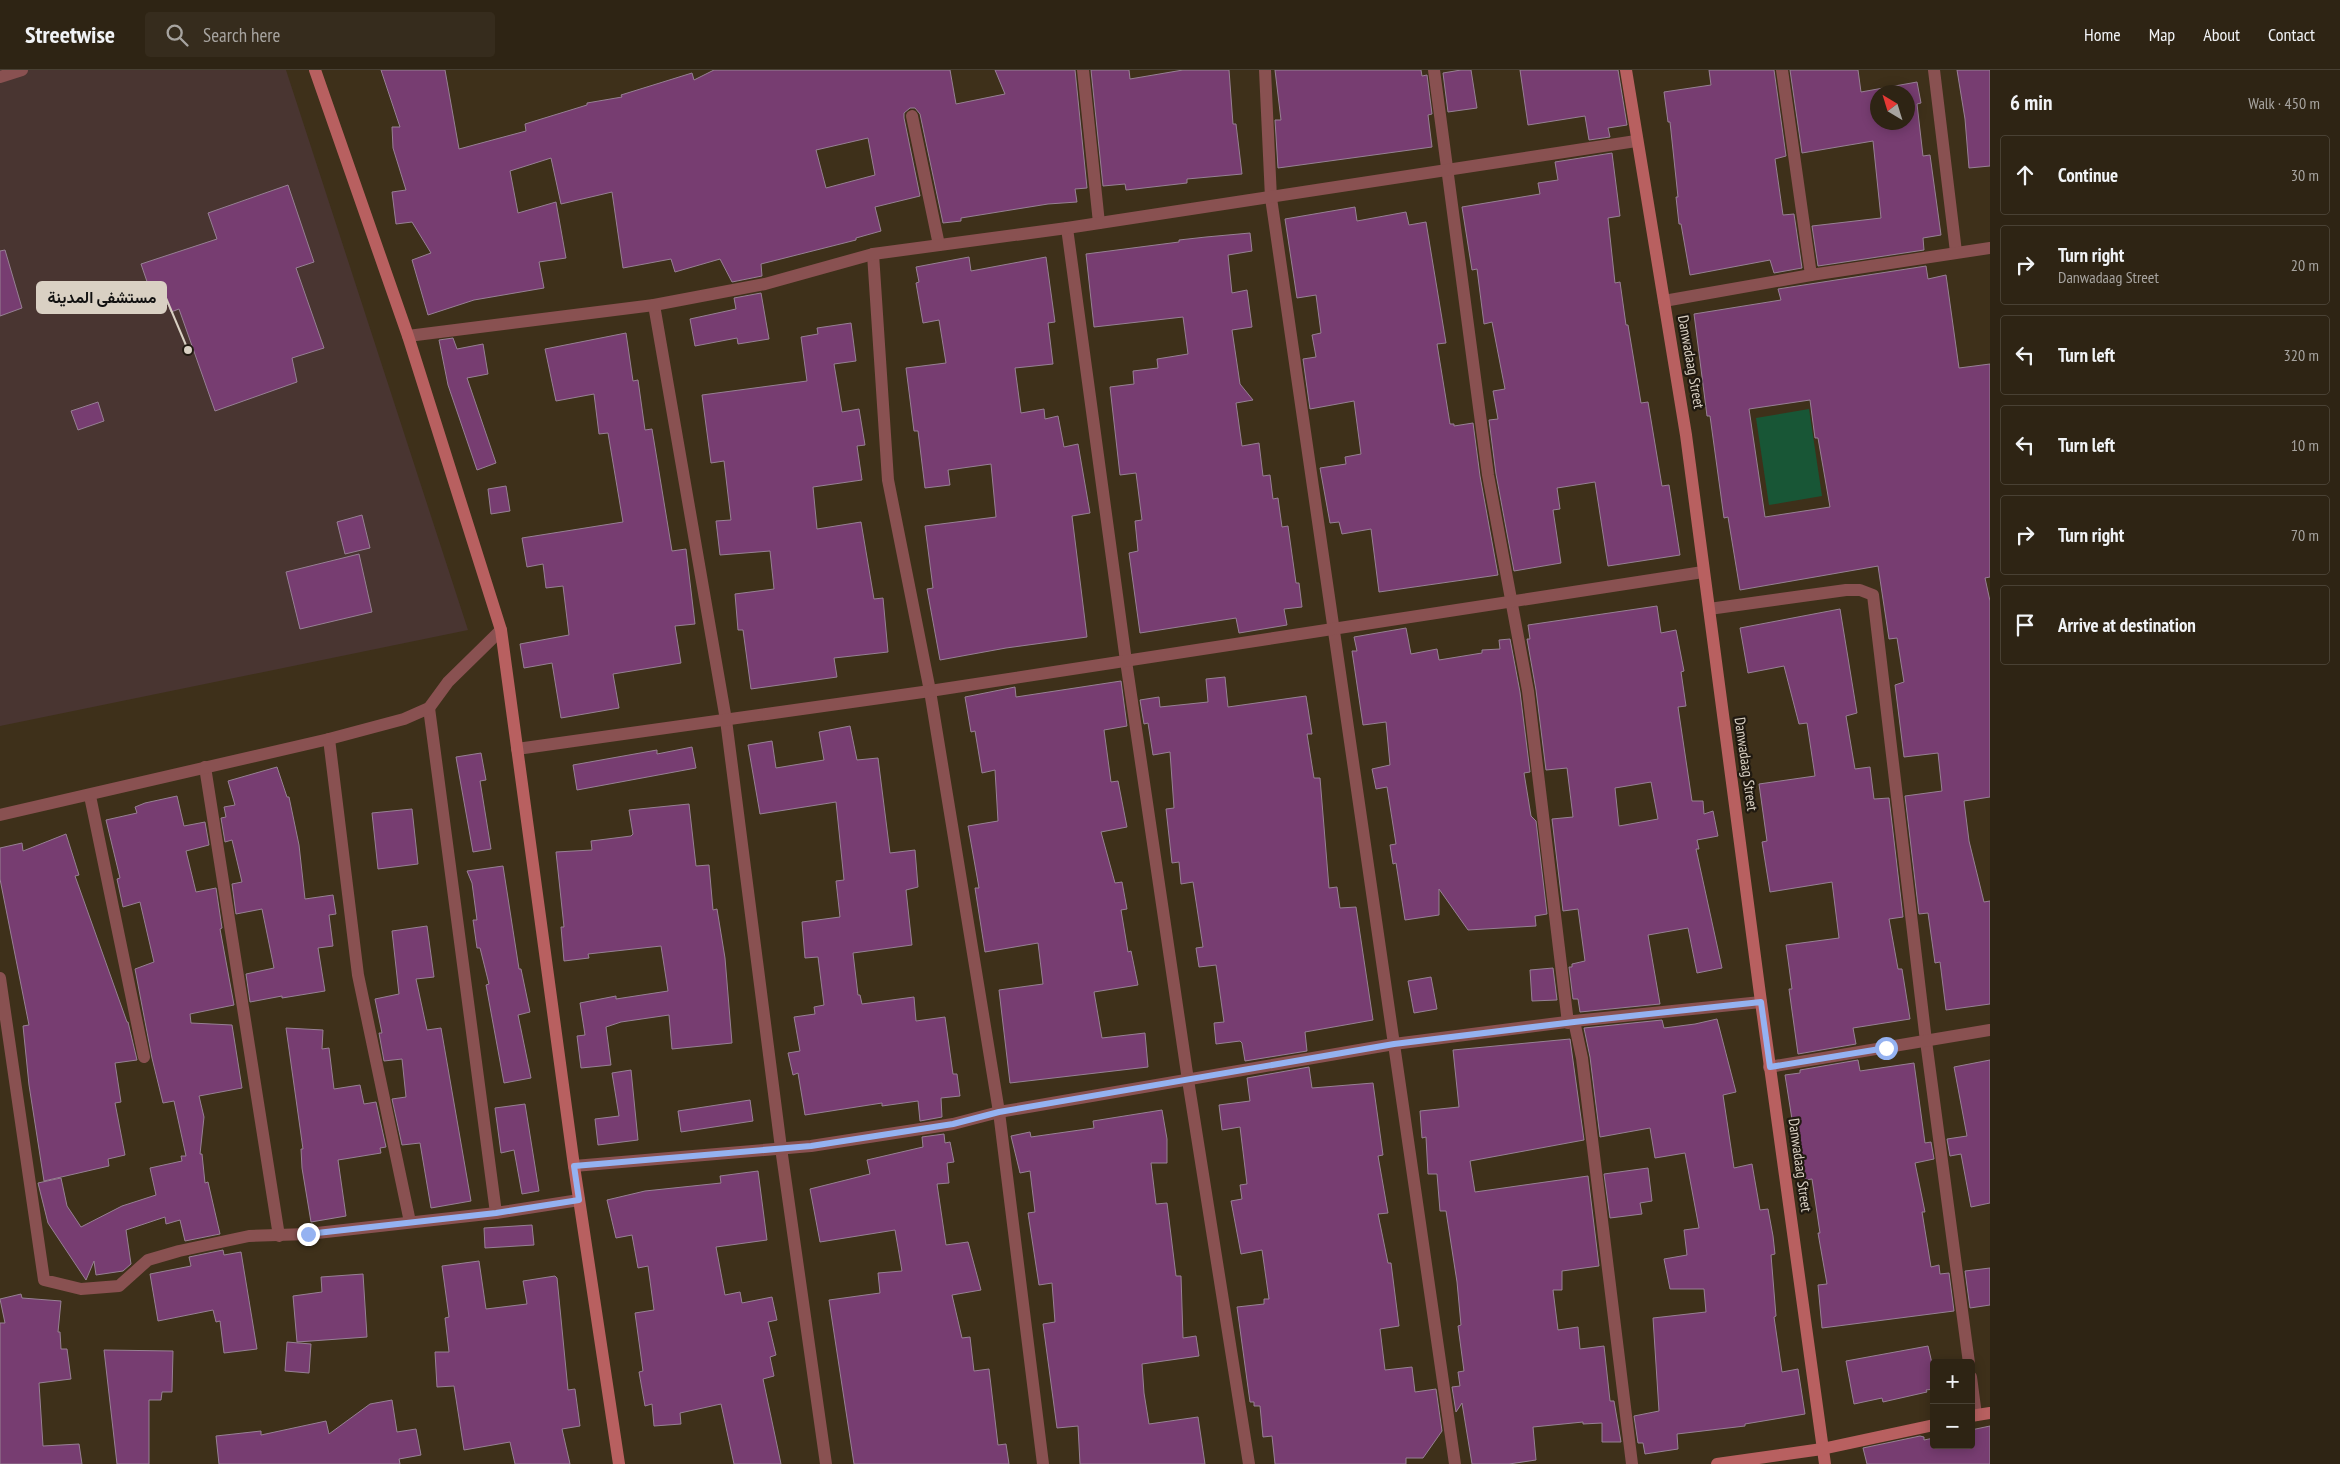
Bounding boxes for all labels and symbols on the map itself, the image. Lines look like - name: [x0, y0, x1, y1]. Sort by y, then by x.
- north arrow: [1870, 85, 1915, 130]
- callout: مستشفى المدينة: [37, 282, 166, 313]
- text: مستشفى المدينة: [47, 287, 157, 307]
- street label: Danwadaag Street: [1674, 314, 1709, 410]
- street label: Danwadaag Street: [1731, 716, 1762, 812]
- route start: [1875, 1037, 1898, 1060]
- street label: Danwadaag Street: [1785, 1117, 1816, 1213]
- route end: [297, 1223, 320, 1246]

